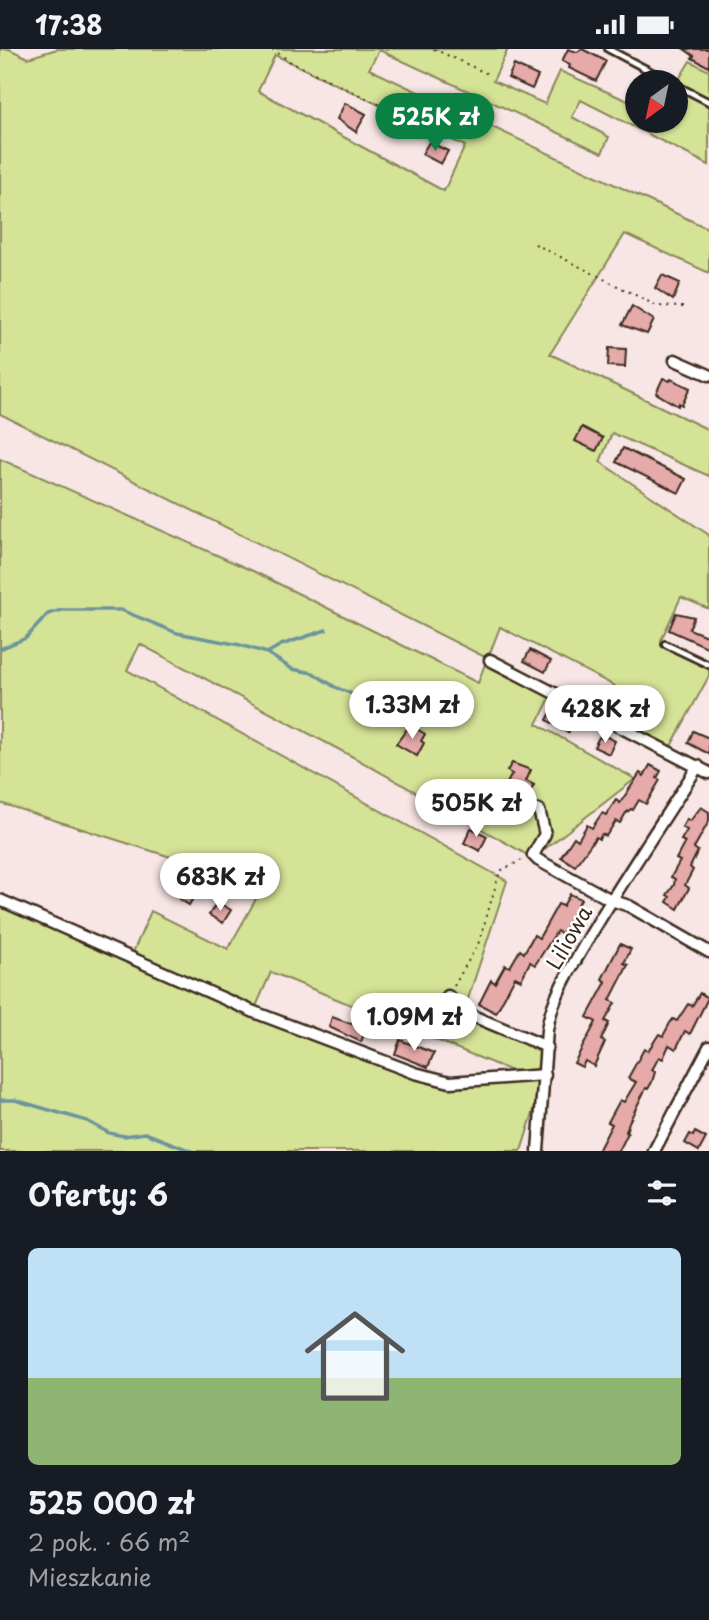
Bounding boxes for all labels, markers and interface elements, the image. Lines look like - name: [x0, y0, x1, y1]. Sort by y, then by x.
- text: 17:38: [35, 5, 103, 44]
- north arrow: [625, 70, 688, 133]
- map controls: [625, 70, 688, 133]
- pin: 525K zł: [370, 93, 500, 153]
- text: 525K zł: [391, 98, 479, 133]
- pin: 1.33M zł: [340, 681, 484, 741]
- pin: 428K zł: [540, 685, 670, 745]
- text: 1.33M zł: [365, 686, 459, 721]
- text: 428K zł: [561, 690, 649, 725]
- pin: 505K zł: [411, 779, 541, 839]
- text: 505K zł: [431, 784, 521, 819]
- pin: 683K zł: [155, 853, 285, 913]
- text: 683K zł: [176, 858, 264, 893]
- street label: Liliowa: [537, 899, 599, 975]
- pin: 1.09M zł: [342, 993, 486, 1053]
- text: 1.09M zł: [367, 998, 462, 1033]
- text: Oferty: 6: [28, 1171, 168, 1216]
- icon: filters: [643, 1174, 681, 1212]
- icon: home: [292, 1293, 418, 1419]
- text: 525 000 zł: [28, 1479, 193, 1524]
- text: 2 pok. · 66 m²: [28, 1524, 190, 1559]
- text: Mieszkanie: [28, 1559, 152, 1594]

